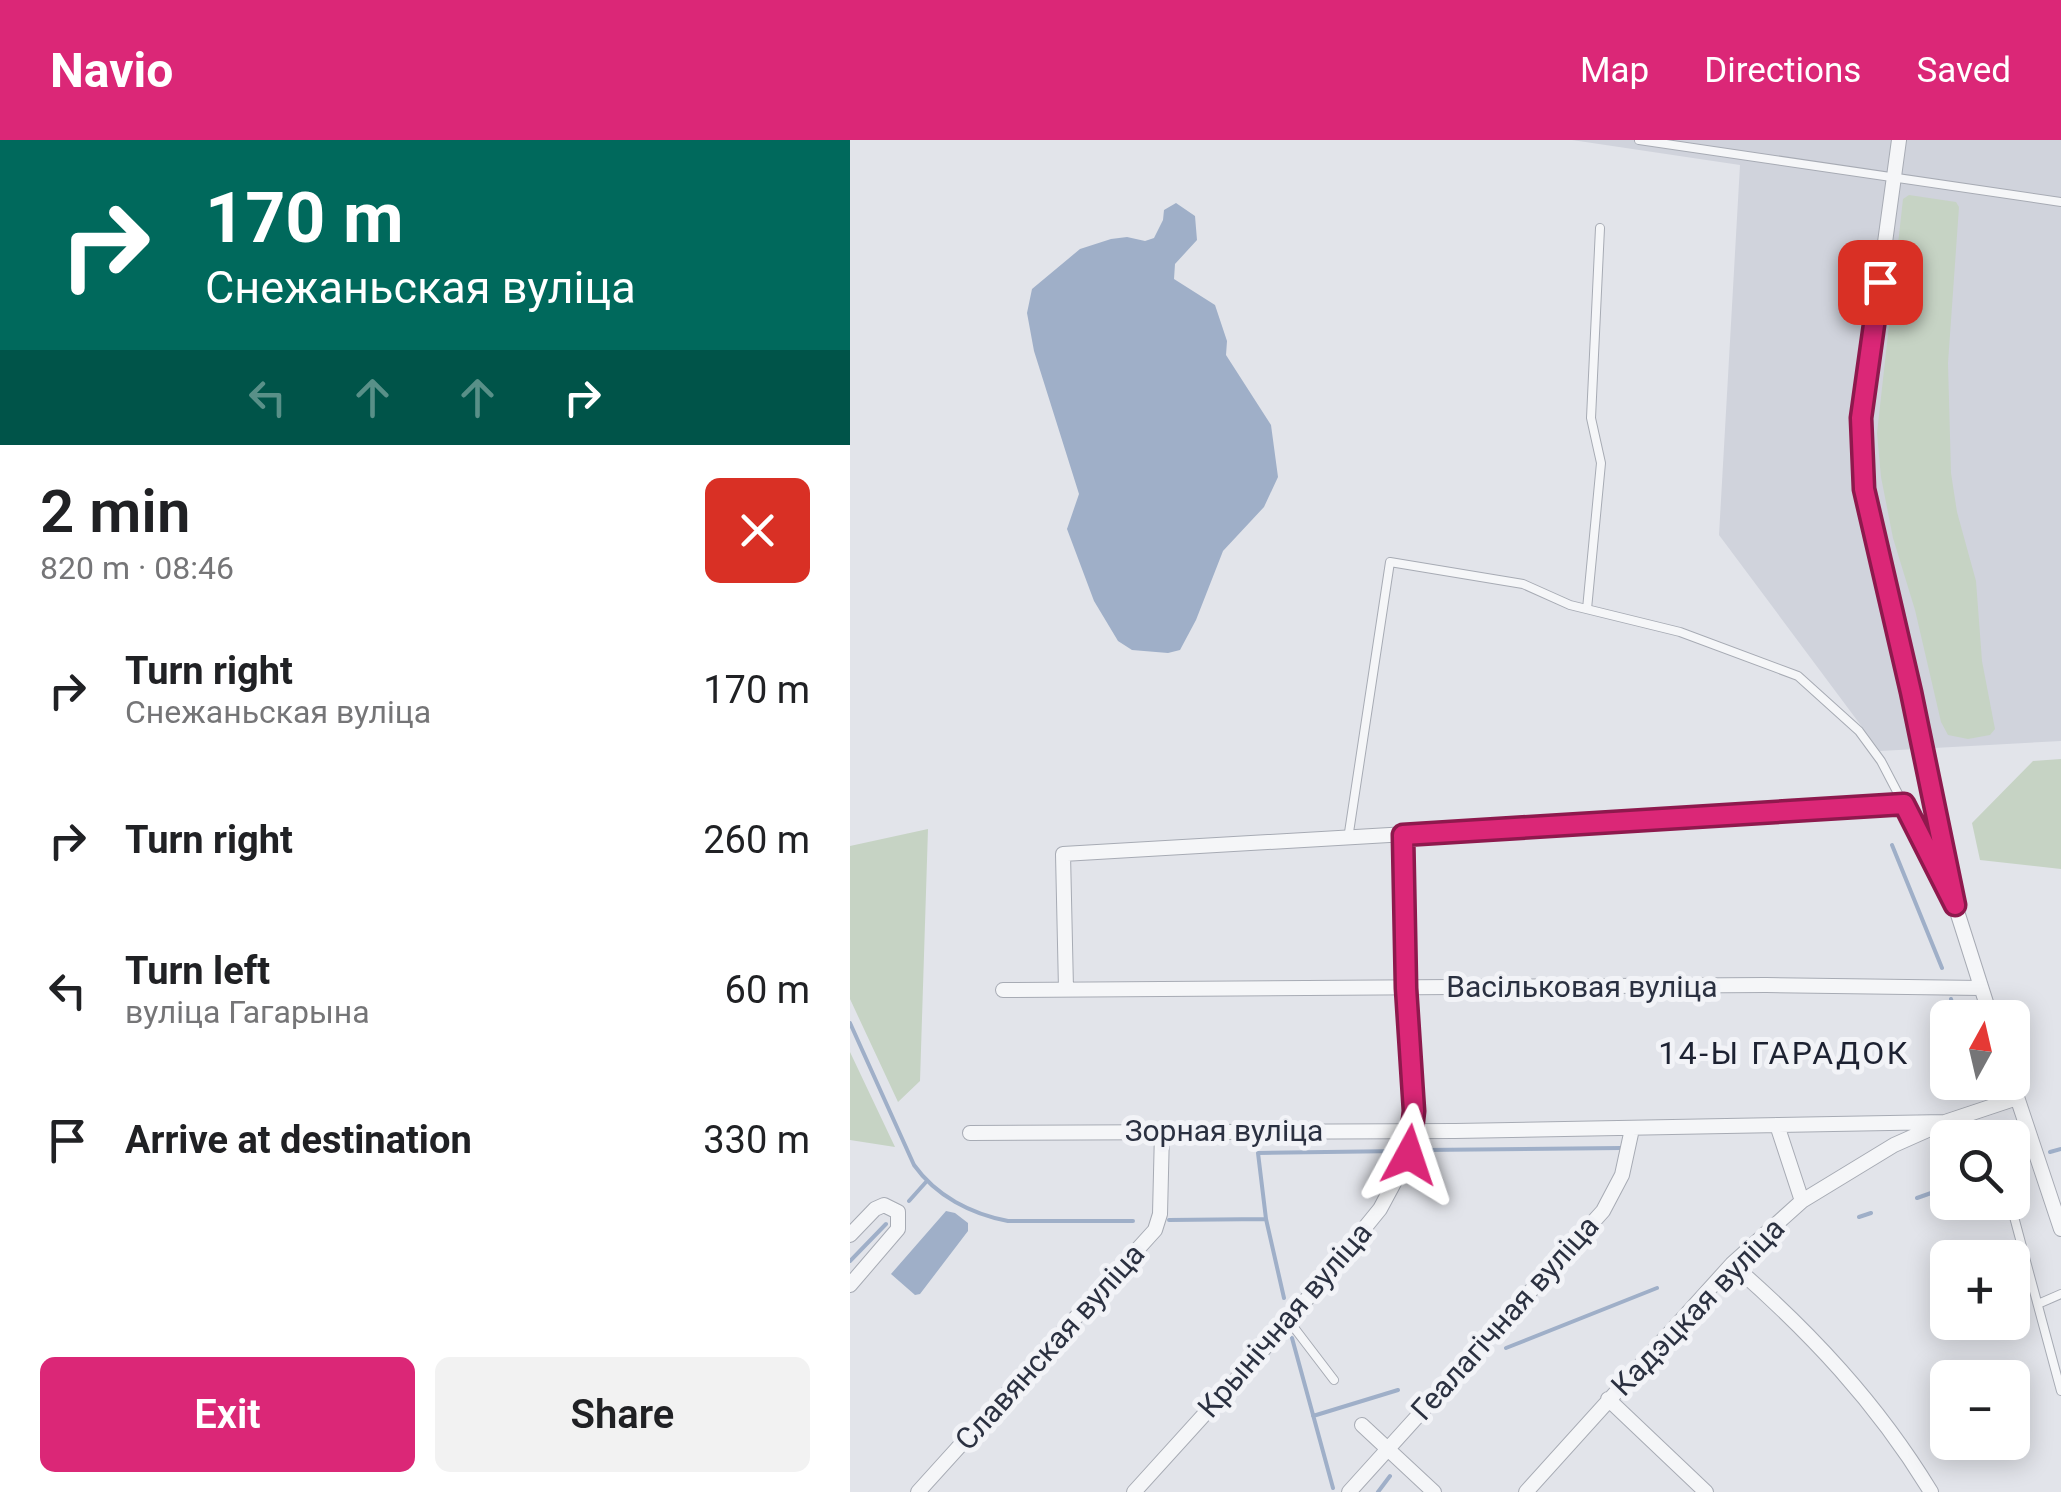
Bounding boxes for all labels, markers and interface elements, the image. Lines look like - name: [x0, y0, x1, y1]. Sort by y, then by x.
- text: Navio: [50, 42, 173, 99]
- text: Map: [1580, 50, 1649, 91]
- text: Directions: [1704, 50, 1861, 91]
- text: Saved: [1916, 50, 2011, 91]
- text: 170 m: [205, 177, 404, 259]
- icon: right: [40, 180, 170, 310]
- pin: [1838, 240, 1923, 325]
- icon: arrive: [1853, 255, 1908, 310]
- text: Снежаньская вуліца: [205, 261, 636, 314]
- icon: left: [240, 370, 295, 425]
- icon: ahead: [345, 370, 400, 425]
- icon: ahead: [450, 370, 505, 425]
- icon: right: [555, 370, 610, 425]
- text: 2 min: [40, 476, 190, 547]
- button: close: [705, 478, 810, 583]
- text: 820 m · 08:46: [40, 549, 234, 587]
- text: Turn right: [125, 649, 293, 693]
- icon: right: [40, 663, 95, 718]
- text: 170 m: [703, 668, 810, 712]
- text: Снежаньская вуліца: [125, 693, 431, 731]
- icon: right: [40, 813, 95, 868]
- text: Turn right: [125, 818, 293, 862]
- text: 260 m: [703, 818, 810, 862]
- text: Turn left: [125, 949, 270, 993]
- icon: left: [40, 963, 95, 1018]
- text: 60 m: [725, 968, 810, 1012]
- street label: Васільковая вуліца: [1446, 969, 1718, 1004]
- text: вуліца Гагарына: [125, 993, 370, 1031]
- north arrow: [1930, 1000, 2030, 1100]
- map controls: [1930, 1000, 2030, 1460]
- district label: 14-Ы ГАРАДОК: [1658, 1034, 1910, 1072]
- position arrow: [1357, 1103, 1461, 1207]
- icon: arrive: [40, 1113, 95, 1168]
- street label: Зорная вуліца: [1125, 1113, 1323, 1148]
- text: Arrive at destination: [125, 1118, 472, 1162]
- text: 330 m: [703, 1118, 810, 1162]
- button: search: [1930, 1120, 2030, 1220]
- street label: Геалагічная вуліца: [1404, 1208, 1606, 1427]
- street label: Кадэцкая вуліца: [1604, 1211, 1791, 1403]
- street label: Крынічная вуліца: [1190, 1215, 1379, 1424]
- street label: Славянская вуліца: [948, 1236, 1151, 1457]
- button: +: [1930, 1240, 2030, 1340]
- button: Exit: [40, 1357, 415, 1472]
- button: Share: [435, 1357, 810, 1472]
- button: −: [1930, 1360, 2030, 1460]

